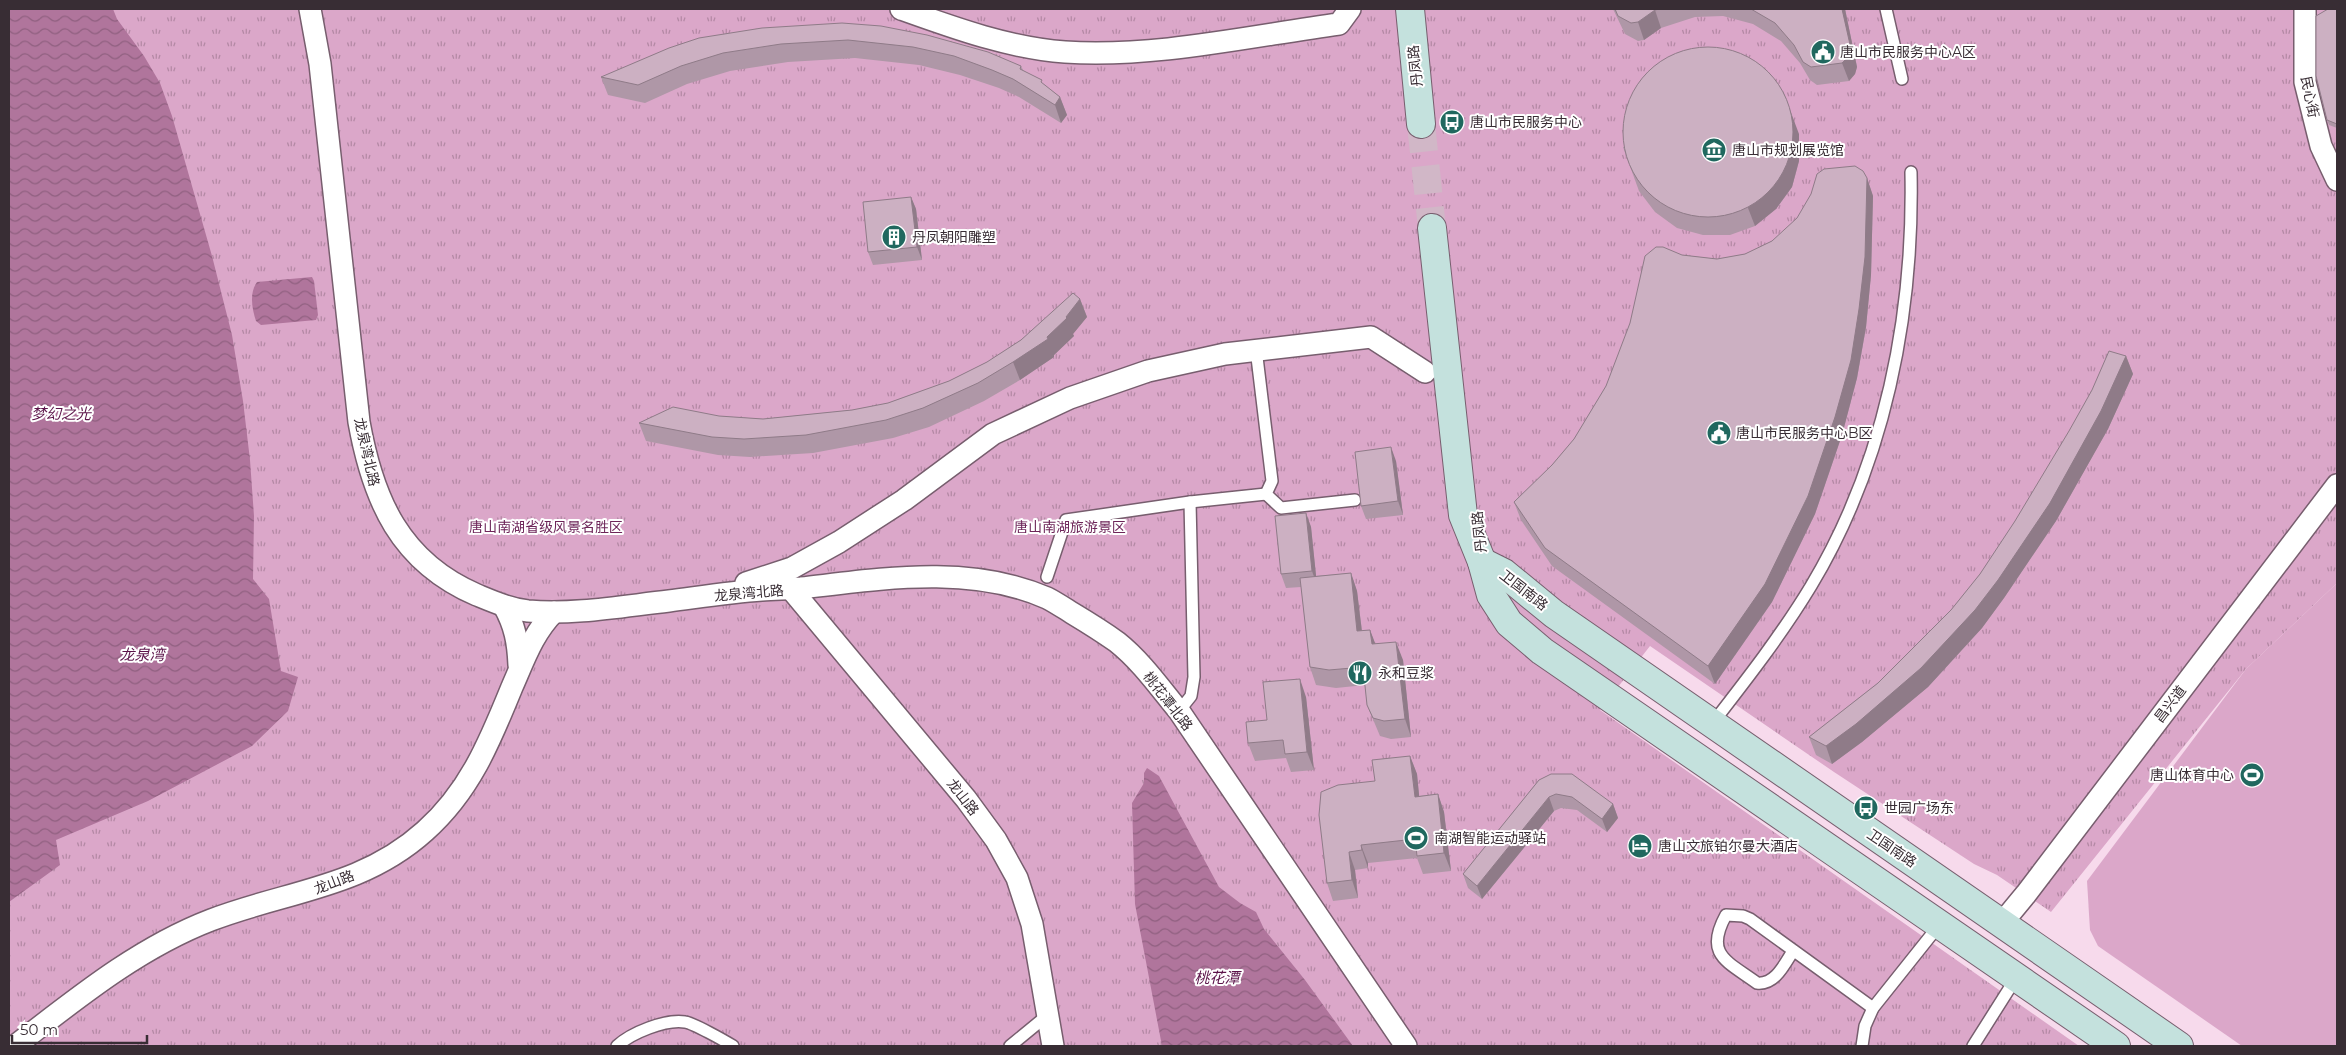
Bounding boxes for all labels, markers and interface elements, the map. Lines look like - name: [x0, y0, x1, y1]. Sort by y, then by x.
- public building icon: 唐山市民服务中心A区: [1810, 39, 1836, 65]
- place label: 唐山市民服务中心A区: [1840, 43, 1976, 61]
- street label: 丹凤路: [1404, 44, 1426, 88]
- street label: 民心街: [2297, 75, 2323, 119]
- bus stop icon: 唐山市民服务中心: [1439, 109, 1465, 135]
- place label: 唐山市民服务中心: [1470, 113, 1582, 131]
- museum icon: 唐山市规划展览馆: [1701, 137, 1727, 163]
- place label: 唐山市规划展览馆: [1732, 141, 1844, 159]
- building icon: 丹凤朝阳雕塑: [881, 224, 907, 250]
- place label: 丹凤朝阳雕塑: [912, 228, 996, 246]
- water label: 梦幻之光: [31, 404, 92, 423]
- street label: 龙泉湾北路: [350, 416, 384, 488]
- public building icon: 唐山市民服务中心B区: [1706, 420, 1732, 446]
- place label: 唐山市民服务中心B区: [1736, 424, 1873, 442]
- street label: 丹凤路: [1468, 510, 1490, 554]
- park label: 唐山南湖省级风景名胜区: [469, 518, 623, 536]
- park label: 唐山南湖旅游景区: [1014, 518, 1126, 536]
- street label: 卫国南路: [1496, 566, 1552, 614]
- street label: 龙泉湾北路: [713, 581, 785, 605]
- water label: 龙泉湾: [119, 645, 167, 664]
- restaurant icon: 永和豆浆: [1347, 660, 1373, 686]
- place label: 永和豆浆: [1378, 664, 1434, 682]
- street label: 桃花潭北路: [1139, 668, 1197, 734]
- street label: 昌兴道: [2150, 682, 2190, 726]
- sports icon: 唐山体育中心: [2239, 762, 2265, 788]
- place label: 唐山体育中心: [2150, 766, 2234, 784]
- street label: 龙山路: [943, 775, 983, 819]
- bus stop icon: 世园广场东: [1853, 795, 1879, 821]
- place label: 世园广场东: [1884, 799, 1954, 817]
- sports icon: 南湖智能运动驿站: [1403, 825, 1429, 851]
- street label: 卫国南路: [1864, 825, 1920, 871]
- place label: 南湖智能运动驿站: [1434, 829, 1546, 847]
- hotel icon: 唐山文旅铂尔曼大酒店: [1627, 833, 1653, 859]
- place label: 唐山文旅铂尔曼大酒店: [1658, 837, 1798, 855]
- street label: 龙山路: [311, 866, 357, 898]
- water label: 桃花潭: [1194, 968, 1242, 987]
- scale bar: [12, 1012, 148, 1044]
- text: 50 m: [20, 1020, 58, 1039]

